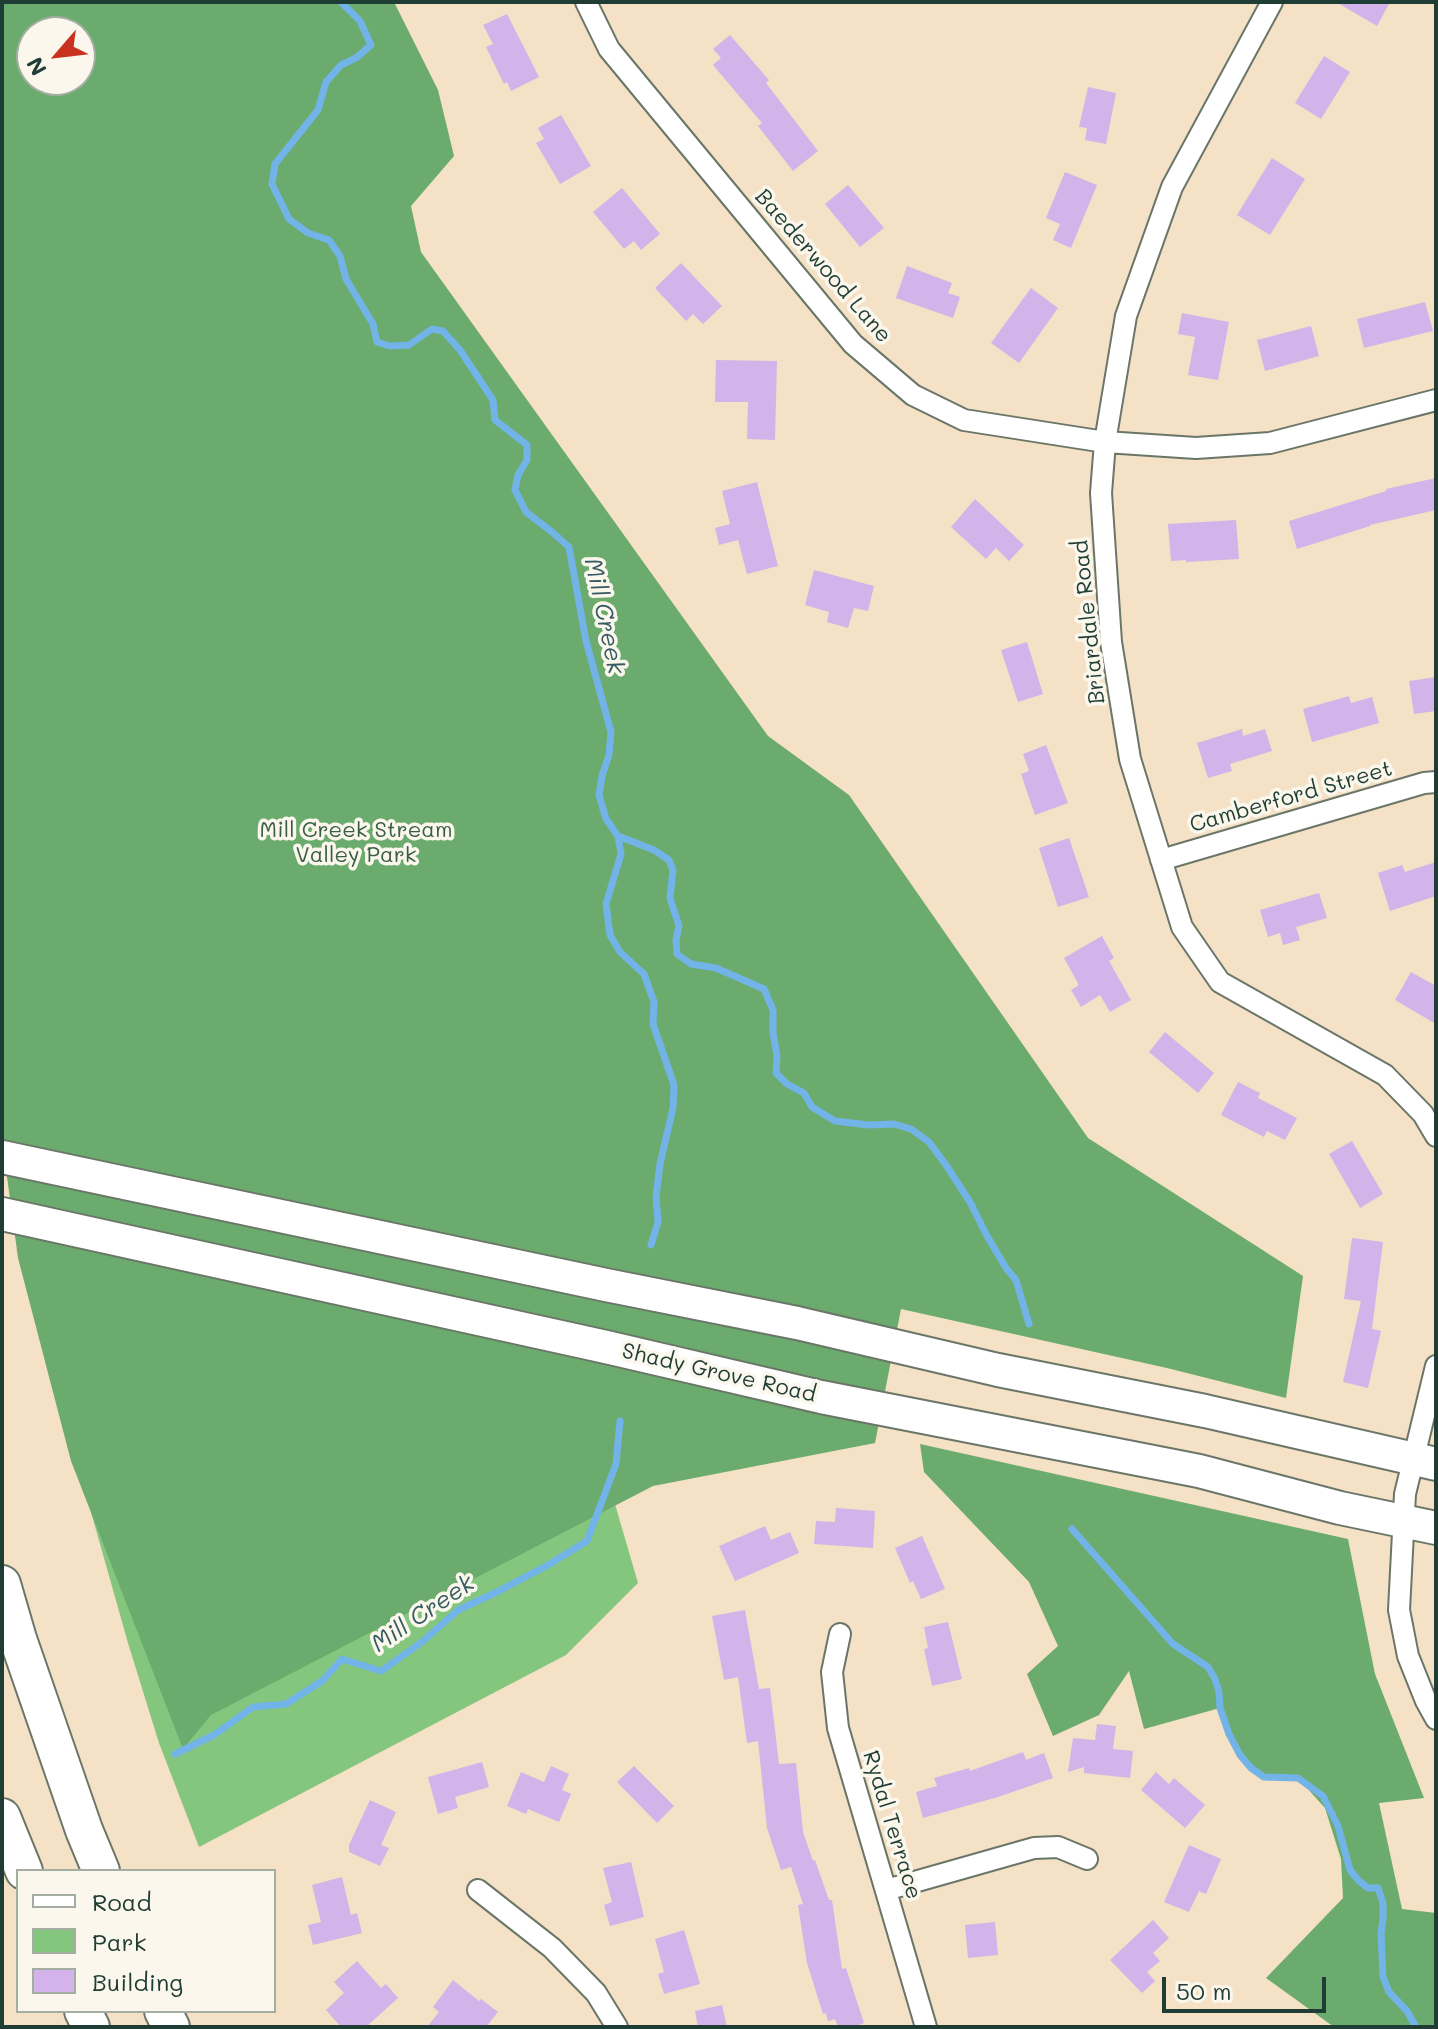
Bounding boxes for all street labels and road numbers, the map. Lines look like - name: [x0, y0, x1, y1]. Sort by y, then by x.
- street label: Baederwood Lane: [749, 184, 897, 348]
- street label: Briardale Road: [1067, 539, 1111, 705]
- street label: Camberford Street: [1187, 755, 1395, 839]
- street label: Shady Grove Road: [619, 1338, 819, 1408]
- street label: Rydal Terrace: [857, 1747, 927, 1903]

